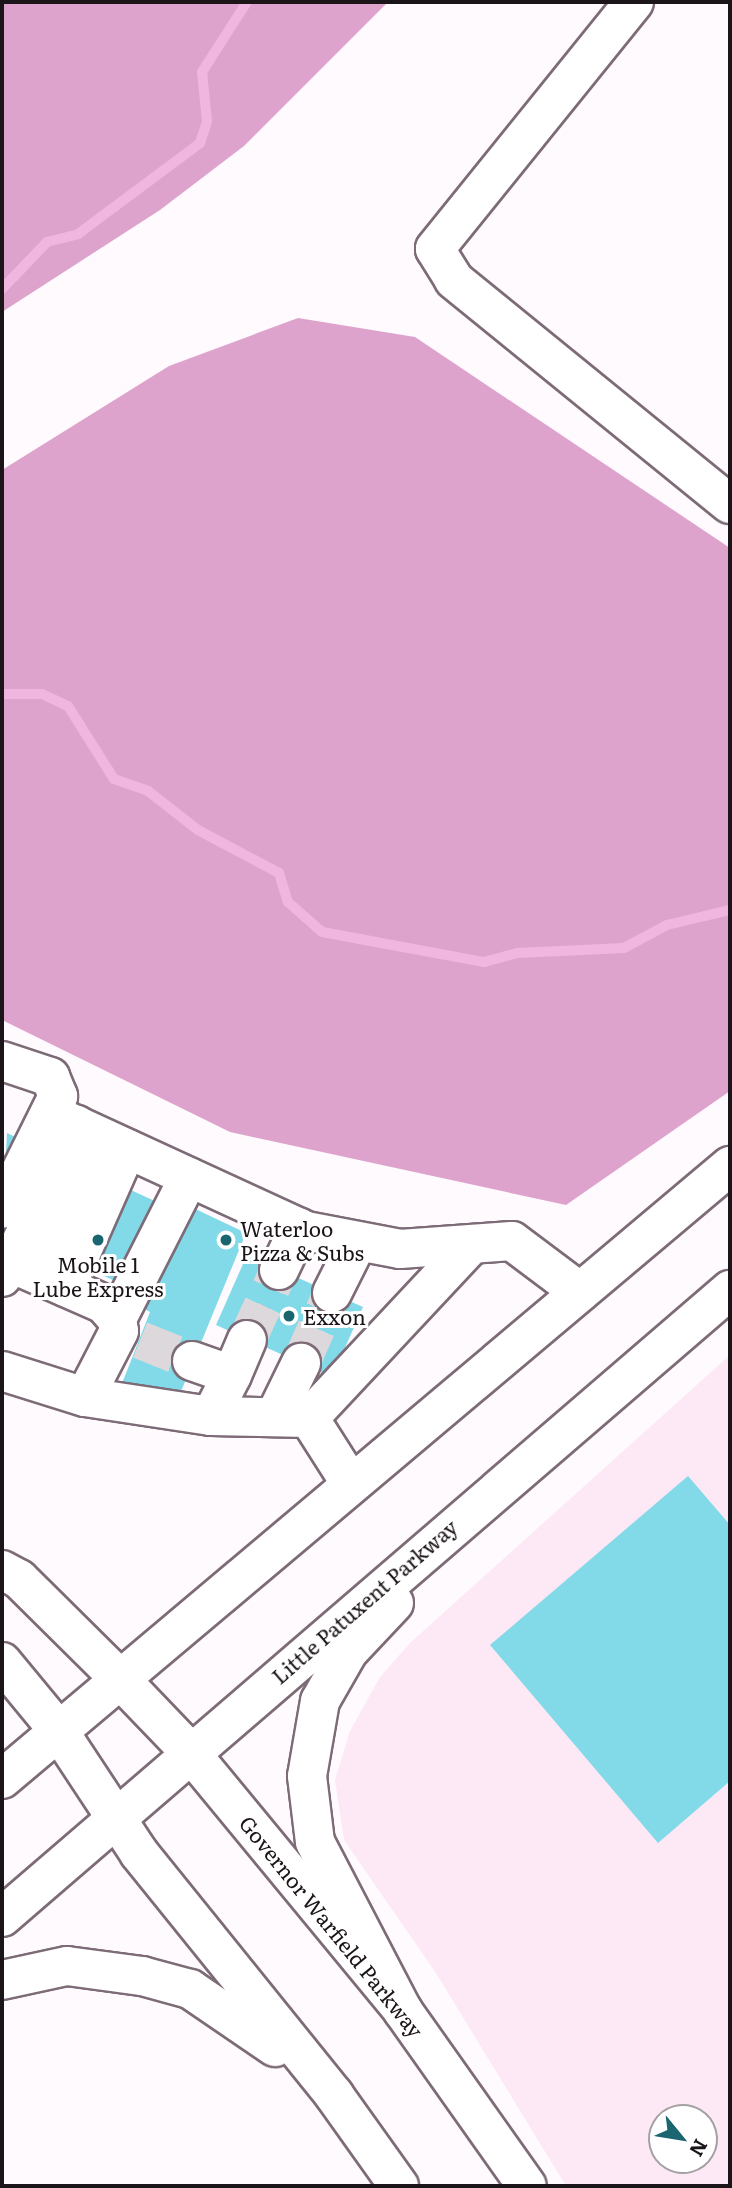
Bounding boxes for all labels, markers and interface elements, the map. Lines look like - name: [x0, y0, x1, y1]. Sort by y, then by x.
- place label: Waterloo Pizza & Subs: [240, 1215, 364, 1265]
- marker: Mobile 1 Lube Express: [90, 1232, 106, 1248]
- marker: Waterloo Pizza & Subs: [218, 1232, 234, 1248]
- place label: Mobile 1 Lube Express: [32, 1251, 164, 1301]
- place label: Exxon: [303, 1303, 366, 1329]
- marker: Exxon: [281, 1308, 297, 1324]
- street label: Little Patuxent Parkway: [266, 1514, 462, 1688]
- street label: Governor Warfield Parkway: [235, 1810, 429, 2042]
- north arrow: [648, 2104, 718, 2174]
- text: N: [683, 2135, 716, 2162]

